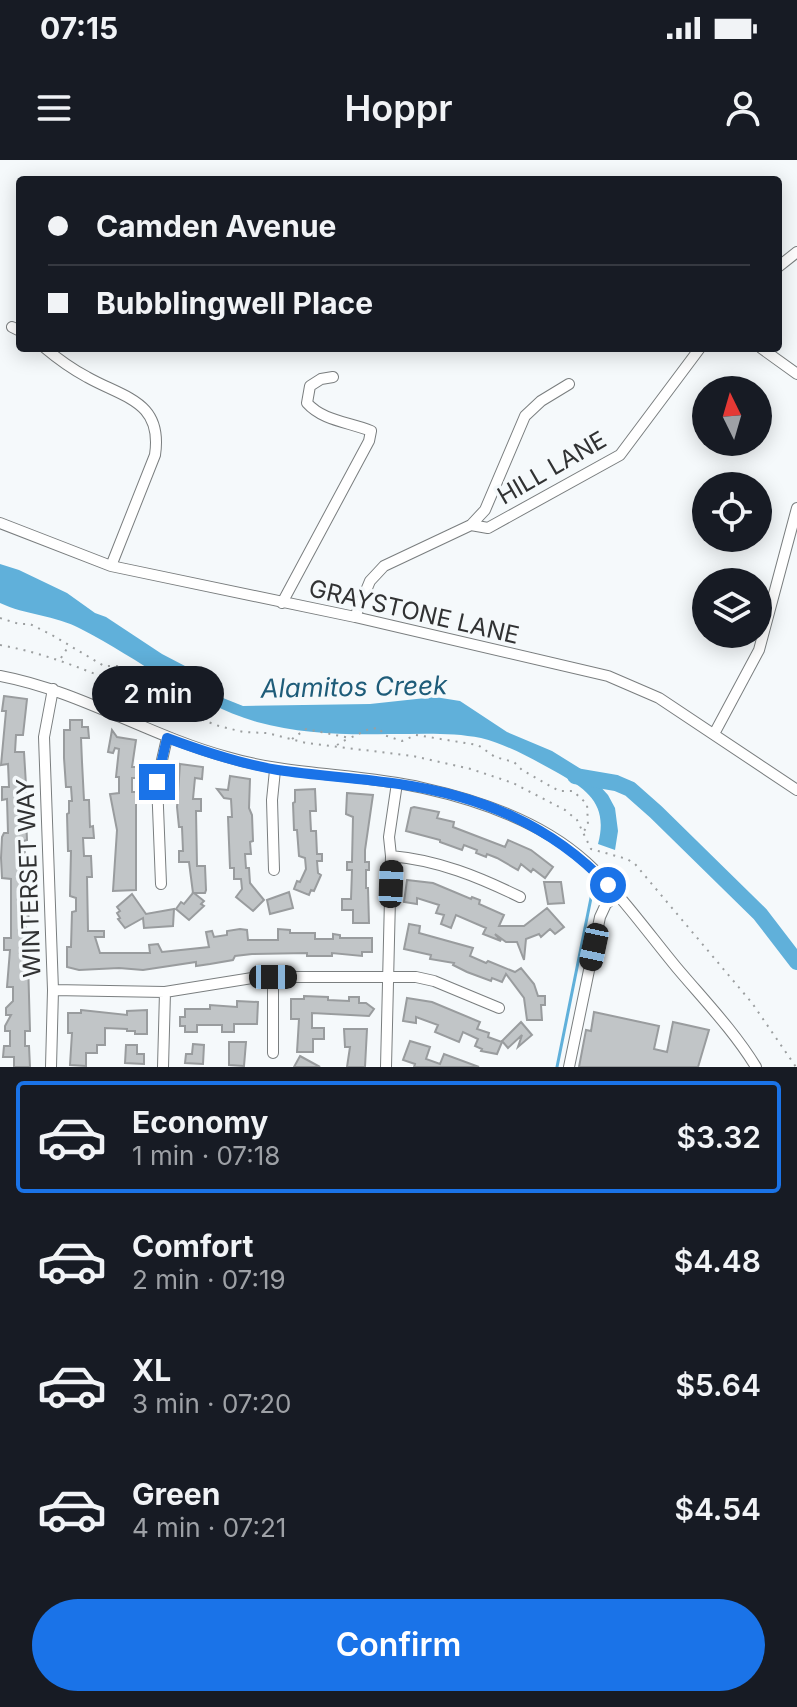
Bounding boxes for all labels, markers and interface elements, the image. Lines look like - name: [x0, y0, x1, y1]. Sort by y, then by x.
- text: 07:15: [40, 10, 118, 46]
- icon: menu: [32, 86, 76, 130]
- text: Hoppr: [345, 86, 452, 130]
- icon: person: [721, 86, 765, 130]
- text: Camden Avenue: [96, 208, 336, 244]
- text: Bubblingwell Place: [96, 285, 373, 321]
- north arrow: [692, 376, 772, 456]
- map controls: [692, 376, 772, 648]
- street label: HILL LANE: [492, 425, 611, 510]
- button: locate: [692, 472, 772, 552]
- button: layers: [692, 568, 772, 648]
- street label: GRAYSTONE LANE: [306, 573, 522, 650]
- callout: 2 min: [91, 666, 223, 722]
- water label: Alamitos Creek: [259, 669, 448, 704]
- text: 2 min: [124, 678, 192, 709]
- route end: [139, 764, 175, 800]
- street label: WINTERSET WAY: [11, 778, 46, 978]
- car: [378, 860, 404, 908]
- route start: [590, 867, 626, 903]
- car: [577, 921, 611, 973]
- car: [249, 965, 297, 989]
- icon: car: [36, 1101, 108, 1173]
- text: Economy: [132, 1104, 268, 1140]
- text: $3.32: [676, 1119, 761, 1155]
- text: 1 min · 07:18: [132, 1140, 280, 1171]
- icon: car: [36, 1225, 108, 1297]
- text: Comfort: [132, 1228, 253, 1264]
- text: $4.48: [674, 1243, 761, 1279]
- text: 2 min · 07:19: [132, 1264, 286, 1295]
- icon: car: [36, 1349, 108, 1421]
- text: XL: [132, 1352, 171, 1388]
- text: $5.64: [675, 1367, 761, 1403]
- text: 3 min · 07:20: [132, 1388, 291, 1419]
- icon: car: [36, 1473, 108, 1545]
- text: Green: [132, 1476, 220, 1512]
- text: $4.54: [674, 1491, 761, 1527]
- text: 4 min · 07:21: [132, 1512, 286, 1543]
- button: Confirm: [32, 1599, 765, 1691]

